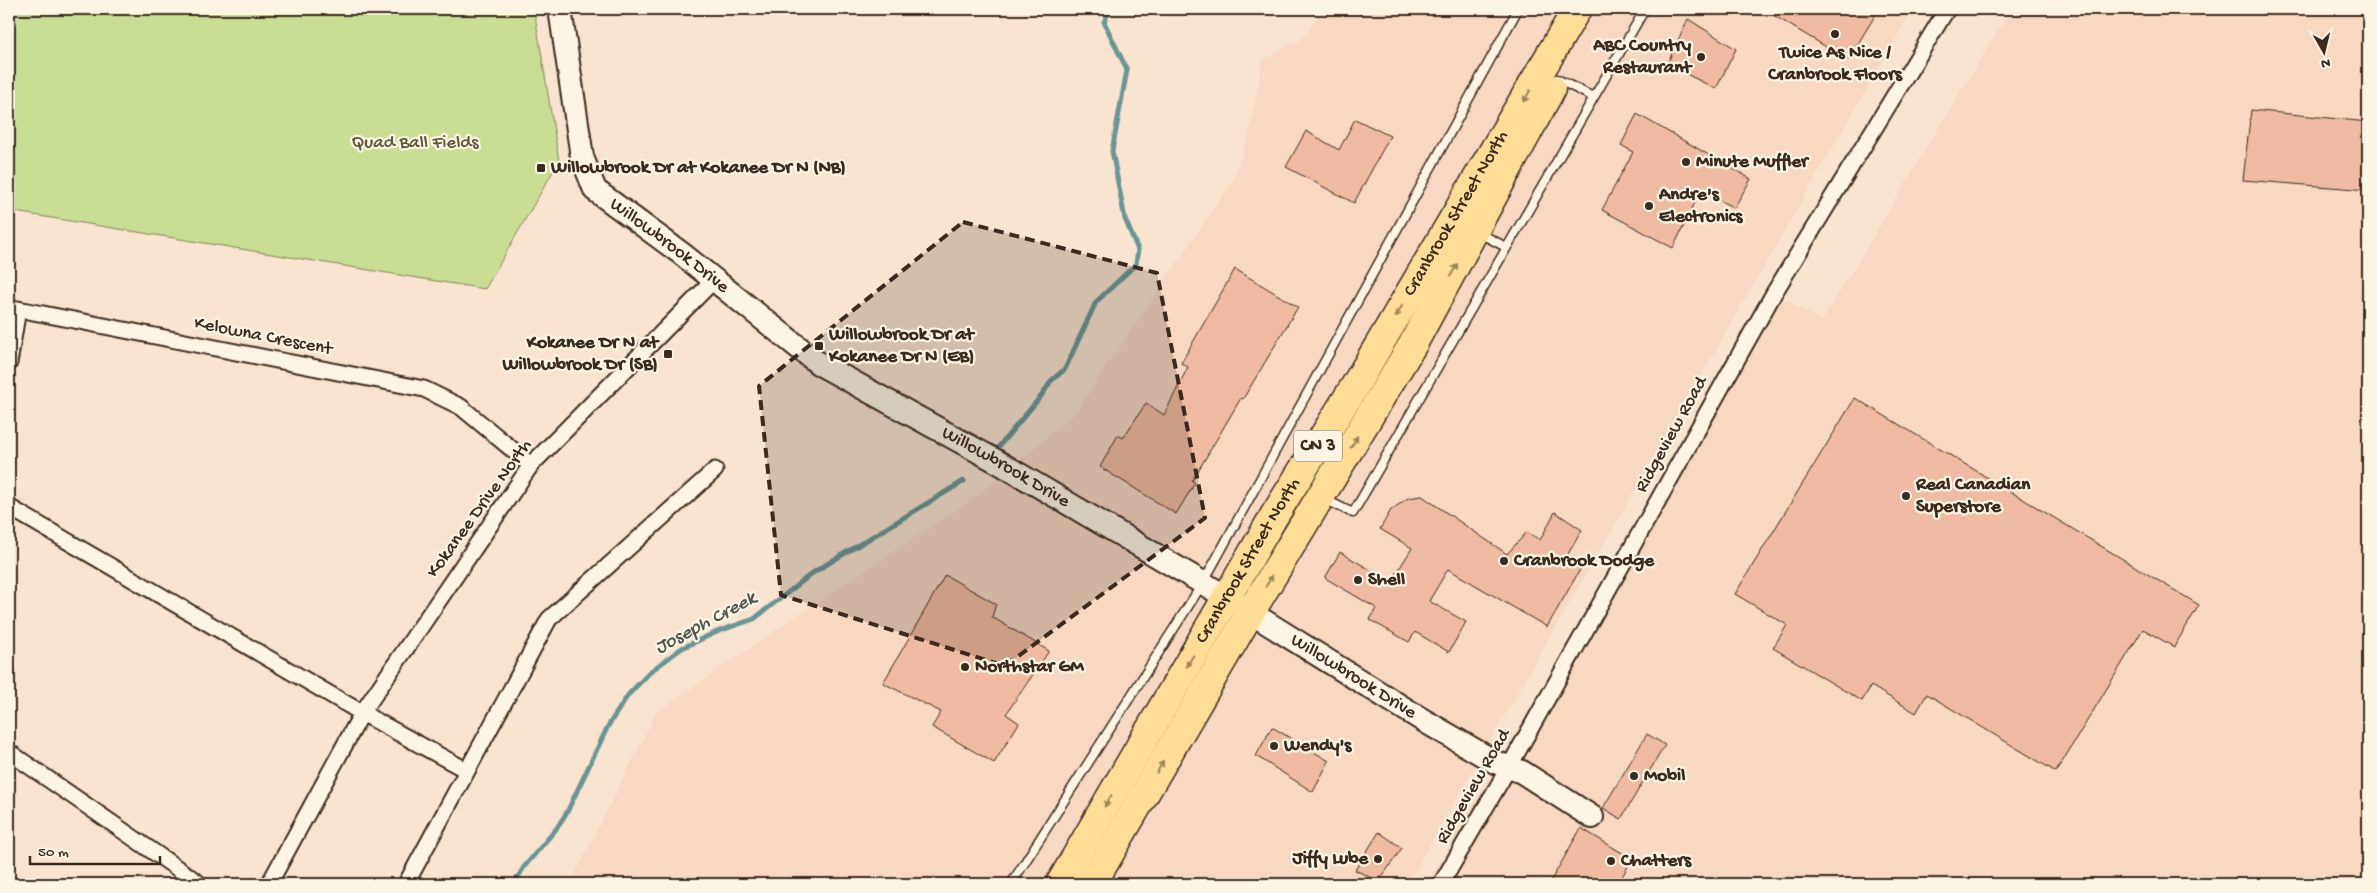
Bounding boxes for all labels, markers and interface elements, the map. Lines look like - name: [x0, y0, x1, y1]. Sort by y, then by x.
- marker: Twice As Nice / Cranbrook Floors: [1829, 28, 1841, 40]
- north arrow: [2300, 28, 2350, 78]
- place label: ABC Country Restaurant: [1592, 35, 1693, 80]
- place label: Twice As Nice / Cranbrook Floors: [1767, 42, 1903, 87]
- marker: ABC Country Restaurant: [1695, 51, 1707, 63]
- text: N: [2320, 53, 2331, 71]
- one-way arrow: [1522, 90, 1531, 103]
- street label: Cranbrook Street North: [1399, 127, 1514, 300]
- park label: Quad Ball Fields: [352, 132, 479, 155]
- place label: Minute Muffler: [1696, 151, 1810, 174]
- marker: Minute Muffler: [1680, 156, 1692, 168]
- place label: Willowbrook Dr at Kokanee Dr N (NB): [550, 157, 846, 180]
- marker: Willowbrook Dr at Kokanee Dr N (NB): [535, 162, 547, 174]
- place label: Andre's Electronics: [1658, 184, 1743, 229]
- street label: Willowbrook Drive: [605, 193, 734, 299]
- marker: Andre's Electronics: [1643, 200, 1655, 212]
- one-way arrow: [1450, 263, 1458, 278]
- one-way arrow: [1395, 305, 1404, 318]
- street label: Kelowna Crescent: [192, 312, 336, 362]
- place label: Willowbrook Dr at Kokanee Dr N (EB): [828, 324, 976, 369]
- place label: Kokanee Dr N at Willowbrook Dr (SB): [501, 332, 660, 377]
- marker: Willowbrook Dr at Kokanee Dr N (EB): [813, 340, 825, 352]
- marker: Kokanee Dr N at Willowbrook Dr (SB): [662, 348, 674, 360]
- street label: Ridgeview Road: [1631, 371, 1714, 497]
- street label: Willowbrook Drive: [937, 422, 1074, 513]
- road number: CN 3: [1294, 431, 1342, 462]
- street label: Kokanee Drive North: [422, 435, 538, 583]
- one-way arrow: [1349, 436, 1358, 449]
- street label: Cranbrook Street North: [1191, 474, 1306, 648]
- place label: Real Canadian Superstore: [1915, 474, 2031, 519]
- marker: Real Canadian Superstore: [1900, 490, 1912, 502]
- place label: Cranbrook Dodge: [1513, 550, 1655, 573]
- marker: Cranbrook Dodge: [1498, 555, 1510, 567]
- place label: Shell: [1368, 569, 1405, 592]
- marker: Shell: [1352, 574, 1364, 586]
- one-way arrow: [1265, 575, 1274, 588]
- water label: Joseph Creek: [651, 587, 762, 660]
- street label: Willowbrook Drive: [1286, 629, 1421, 725]
- one-way arrow: [1186, 654, 1194, 668]
- place label: Northstar GM: [975, 656, 1084, 679]
- marker: Northstar GM: [959, 661, 971, 673]
- street label: Ridgeview Road: [1432, 724, 1517, 849]
- place label: Wendy's: [1283, 735, 1352, 758]
- marker: Wendy's: [1268, 740, 1280, 752]
- one-way arrow: [1156, 760, 1165, 773]
- place label: Mobil: [1644, 765, 1685, 788]
- marker: Mobil: [1628, 770, 1640, 782]
- one-way arrow: [1104, 795, 1113, 808]
- scale bar: [30, 833, 160, 865]
- text: 50 m: [38, 844, 69, 862]
- place label: Jiffy Lube: [1292, 848, 1369, 871]
- place label: Chatters: [1620, 850, 1692, 873]
- marker: Jiffy Lube: [1372, 853, 1384, 865]
- marker: Chatters: [1605, 855, 1617, 867]

